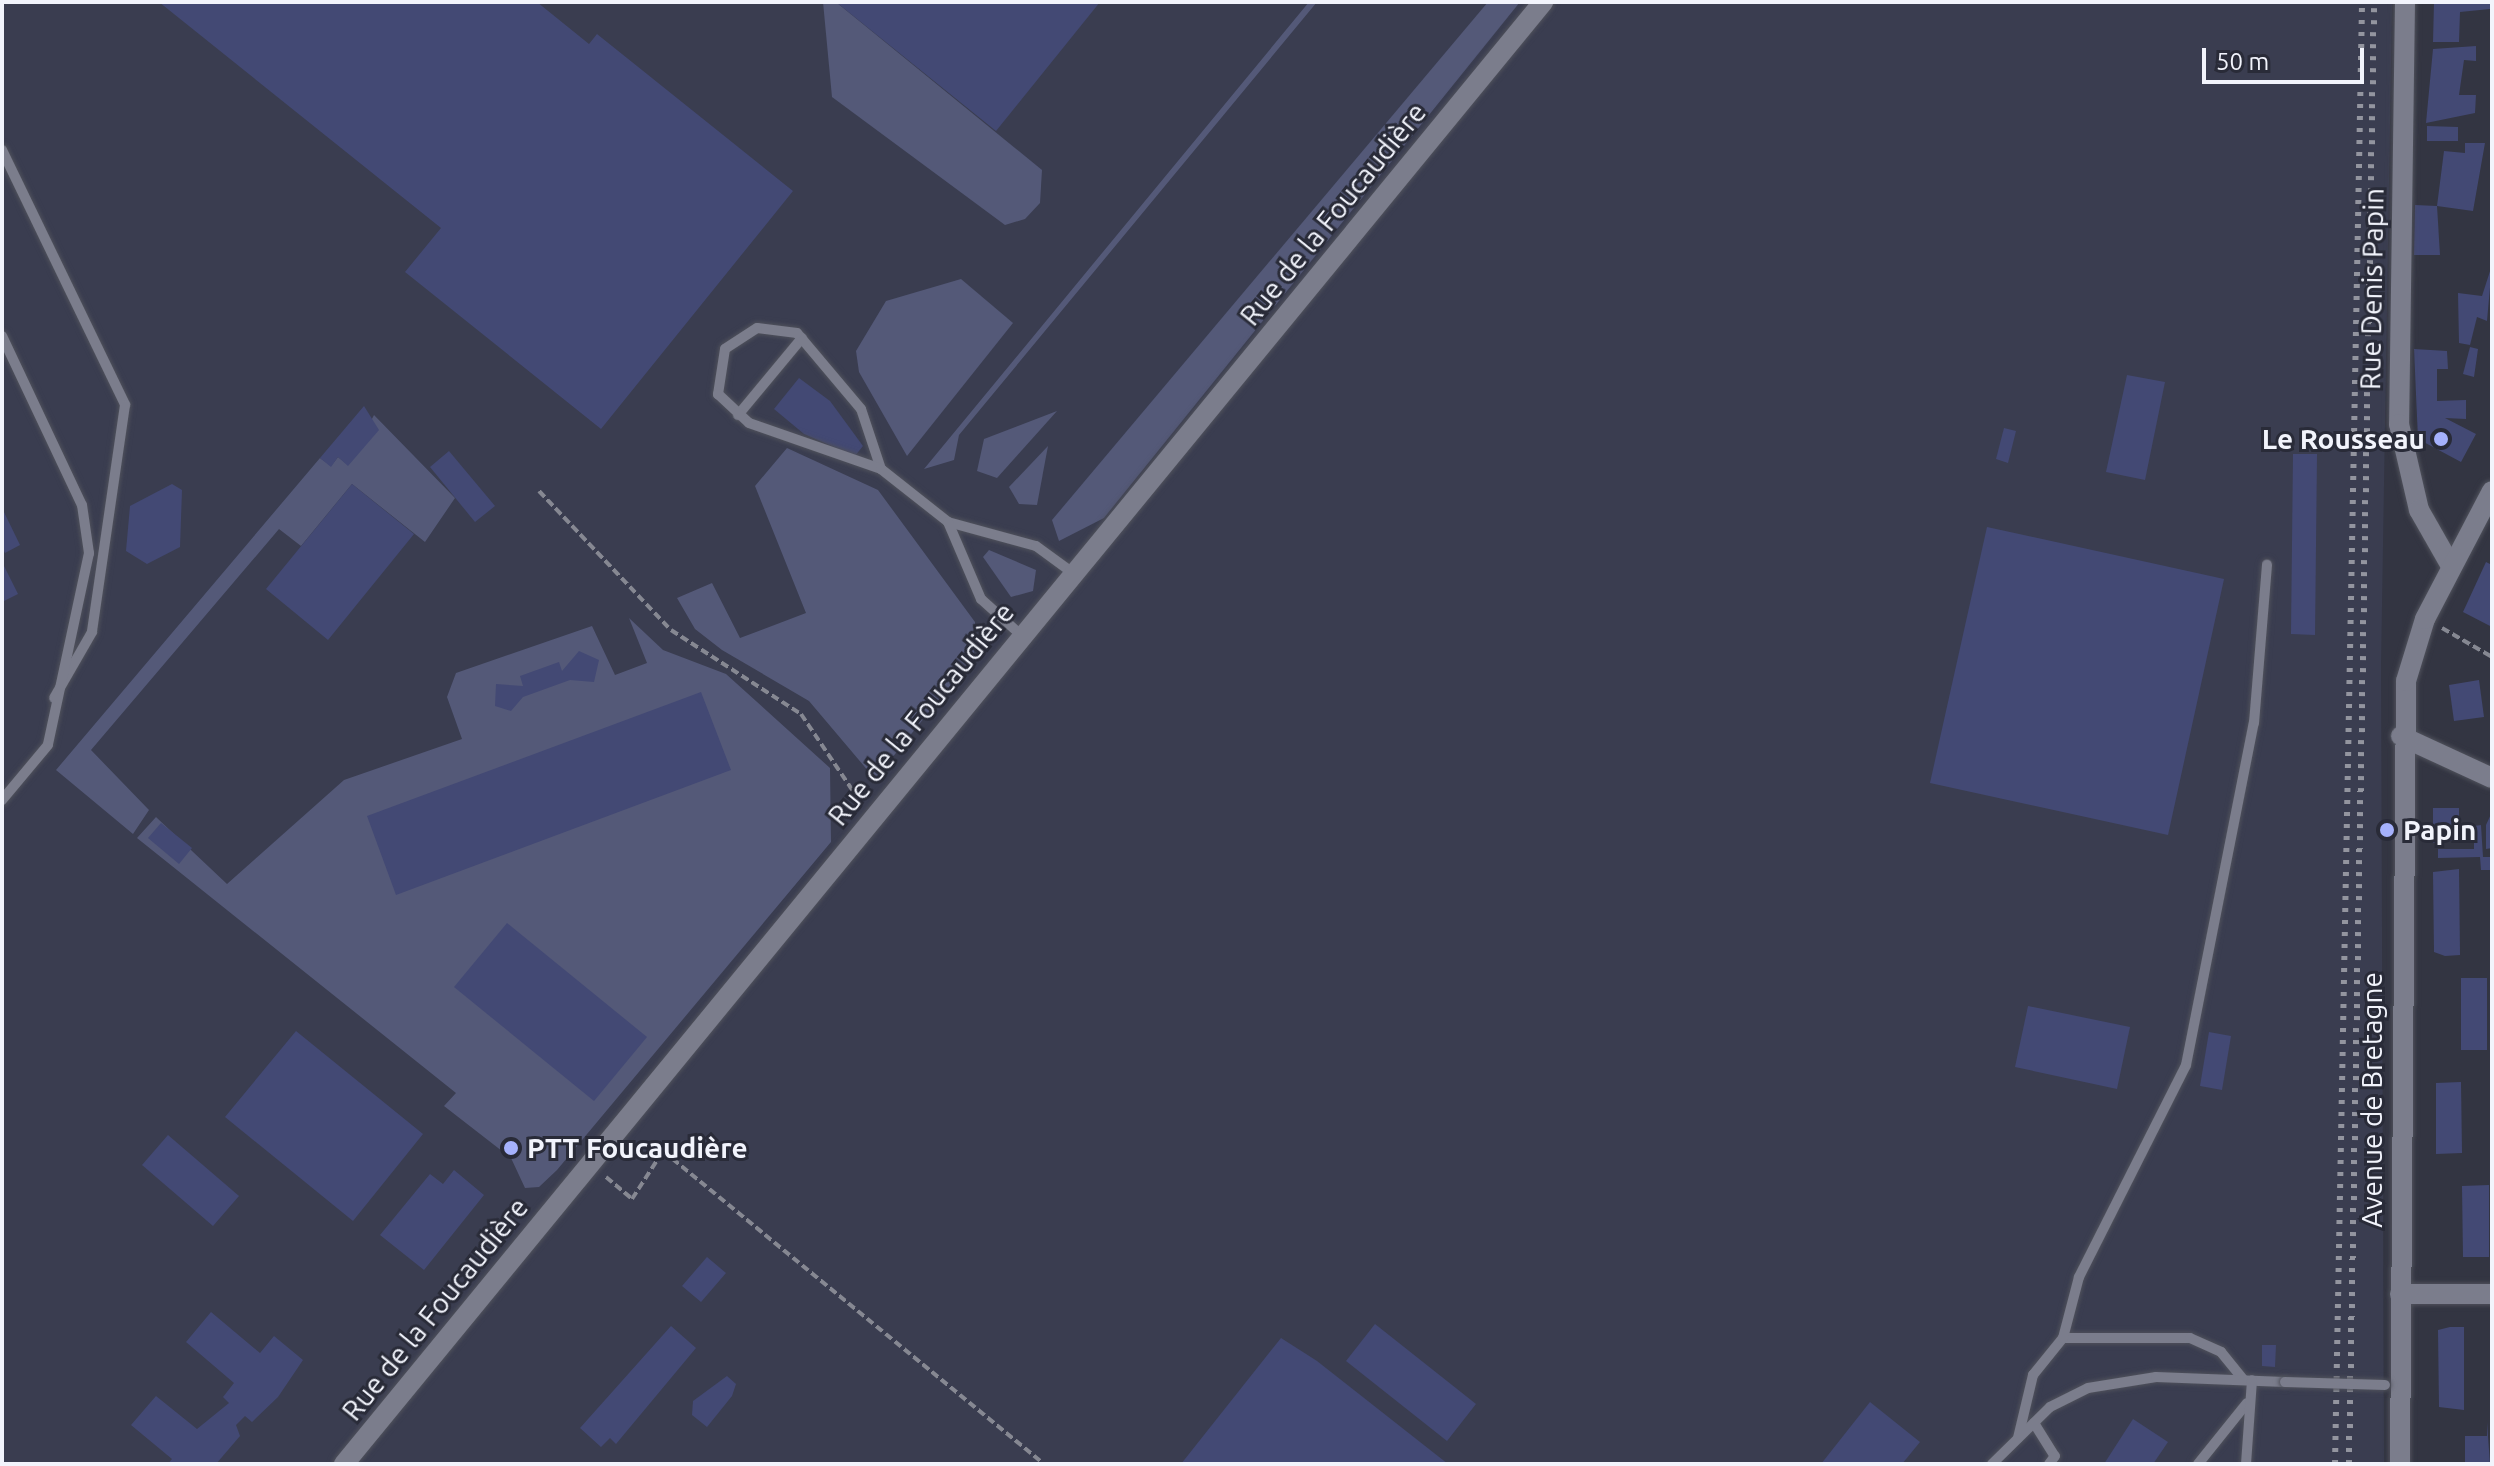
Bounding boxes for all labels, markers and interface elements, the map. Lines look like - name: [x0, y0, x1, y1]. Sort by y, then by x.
- scale bar: [2206, 32, 2368, 82]
- text: 50 m: [2216, 48, 2269, 75]
- street label: Rue de la Foucaudière: [1233, 96, 1433, 332]
- street label: Rue Denis Papin: [2353, 188, 2391, 390]
- place label: Le Rousseau: [2262, 422, 2425, 456]
- marker: Le Rousseau: [2432, 430, 2450, 448]
- street label: Rue de la Foucaudière: [821, 596, 1021, 832]
- place label: Papin: [2403, 813, 2476, 847]
- marker: Papin: [2378, 821, 2396, 839]
- street label: Avenue de Bretagne: [2355, 972, 2389, 1228]
- place label: PTT Foucaudière: [527, 1131, 748, 1165]
- marker: PTT Foucaudière: [502, 1139, 520, 1157]
- street label: Rue de la Foucaudière: [335, 1191, 535, 1427]

